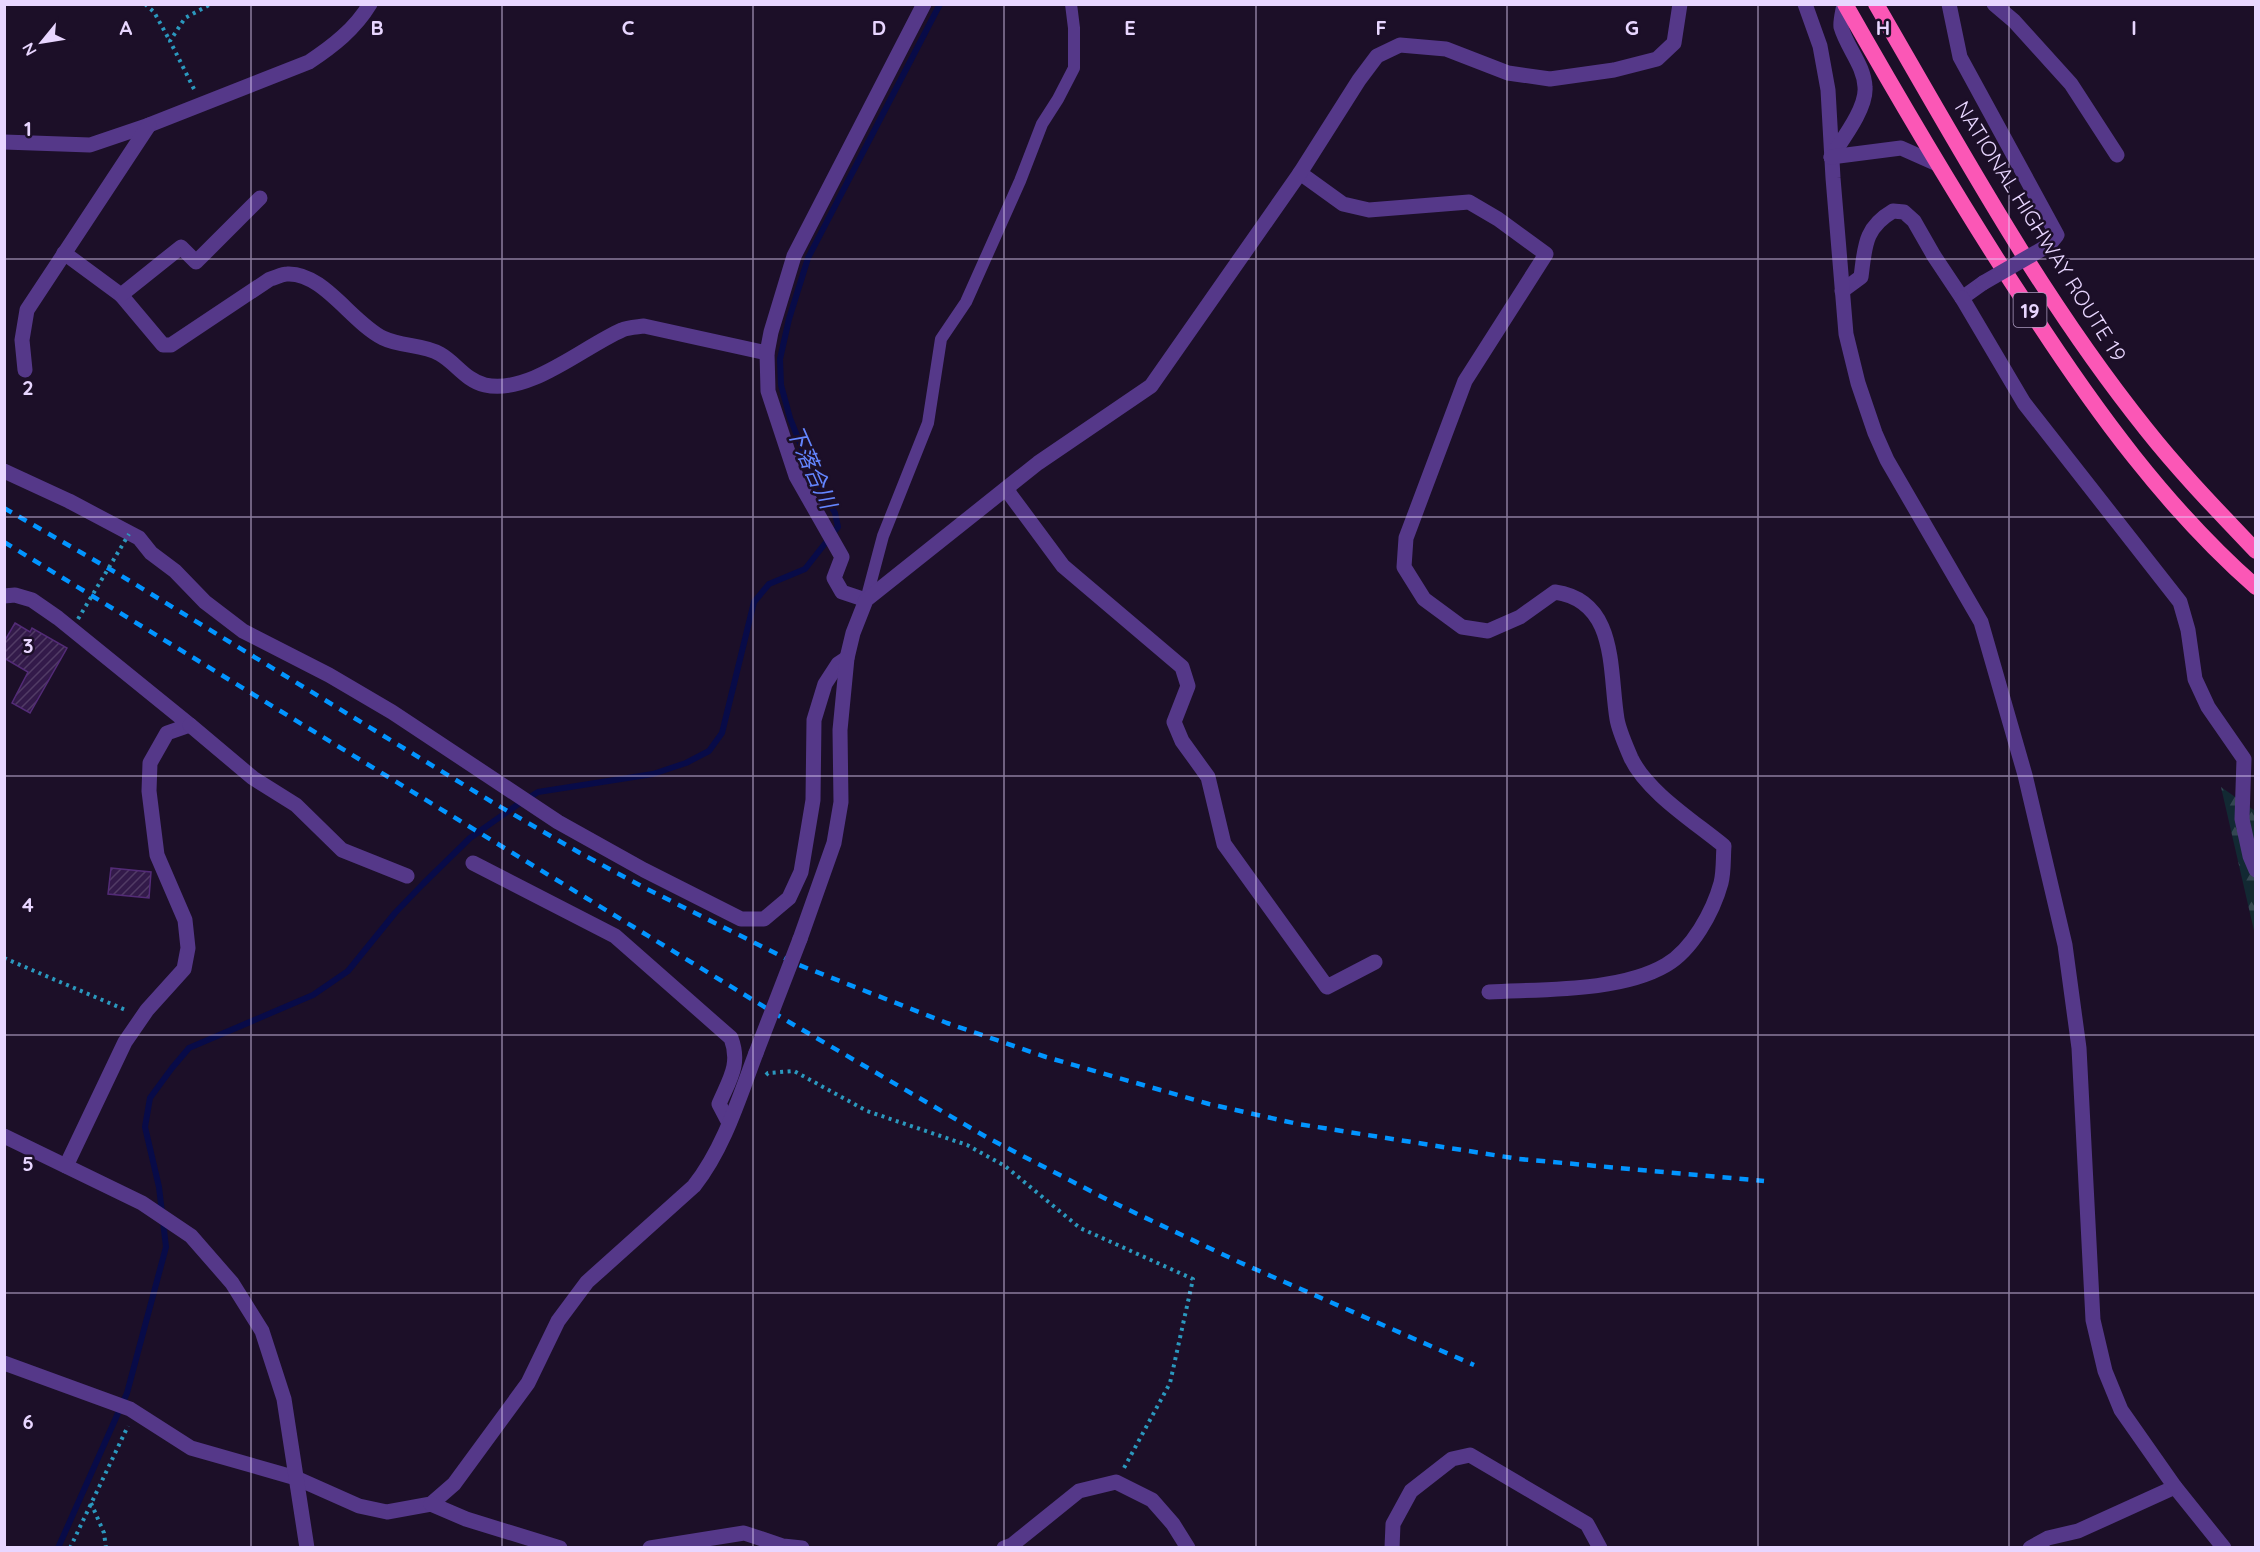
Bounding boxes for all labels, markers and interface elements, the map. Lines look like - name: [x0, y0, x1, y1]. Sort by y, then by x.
- north arrow: [12, 12, 72, 72]
- text: A: [120, 15, 133, 40]
- text: B: [370, 15, 384, 40]
- text: C: [622, 15, 635, 40]
- text: D: [872, 15, 886, 40]
- text: E: [1124, 15, 1136, 40]
- text: F: [1375, 15, 1387, 40]
- text: G: [1625, 15, 1639, 40]
- text: H: [1876, 15, 1890, 40]
- text: I: [2131, 15, 2137, 40]
- text: N: [17, 39, 41, 60]
- street label: NATIONAL HIGHWAY ROUTE 19: [1950, 96, 2132, 366]
- text: 1: [24, 116, 32, 141]
- road number: 19: [2014, 293, 2046, 327]
- text: 2: [22, 375, 34, 400]
- water label: 下落合川: [781, 421, 843, 515]
- text: 3: [23, 633, 33, 658]
- text: 4: [22, 892, 34, 917]
- text: 5: [22, 1151, 34, 1176]
- text: 6: [22, 1409, 34, 1434]

